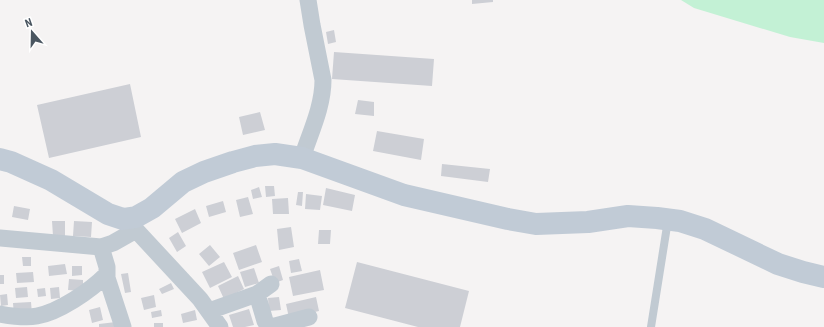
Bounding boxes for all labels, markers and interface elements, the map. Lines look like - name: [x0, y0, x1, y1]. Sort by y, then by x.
- north arrow: [12, 12, 52, 52]
- text: N: [23, 16, 34, 30]

